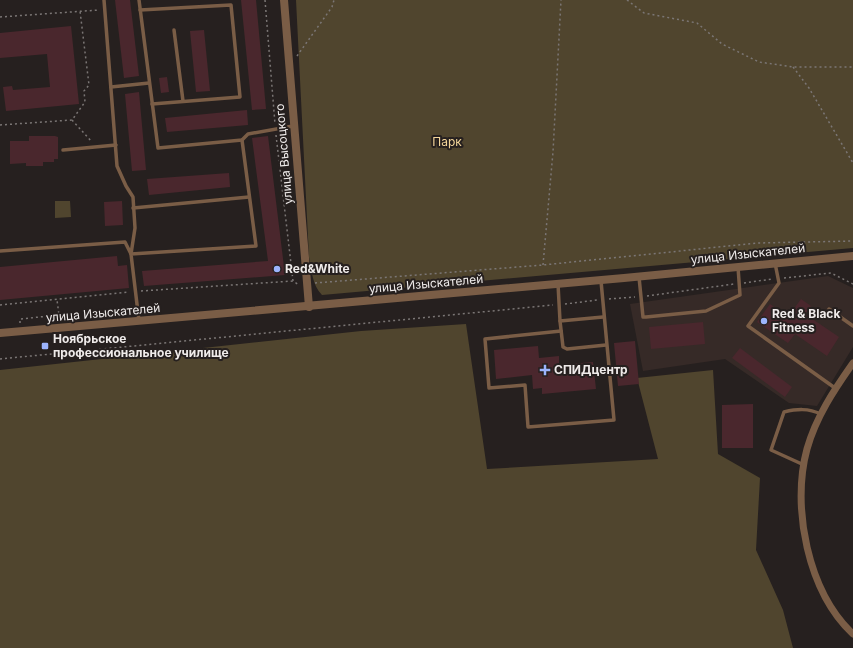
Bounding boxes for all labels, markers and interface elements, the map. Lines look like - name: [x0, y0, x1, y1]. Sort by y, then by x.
- street label: улица Высоцкого: [272, 103, 295, 205]
- park label: Парк: [432, 134, 462, 149]
- street label: улица Изыскателей: [690, 240, 806, 267]
- place label: Red&White: [285, 261, 350, 276]
- marker: Red&White: [272, 264, 282, 274]
- street label: улица Изыскателей: [368, 271, 484, 296]
- street label: улица Изыскателей: [45, 300, 161, 325]
- place label: Red & Black Fitness: [772, 306, 840, 335]
- marker: Red & Black Fitness: [759, 316, 769, 326]
- place label: Ноябрьское профессиональное училище: [53, 331, 229, 360]
- marker: Ноябрьское профессиональное училище: [40, 341, 50, 351]
- place label: СПИДцентр: [554, 362, 628, 377]
- marker: СПИДцентр: [539, 364, 551, 376]

